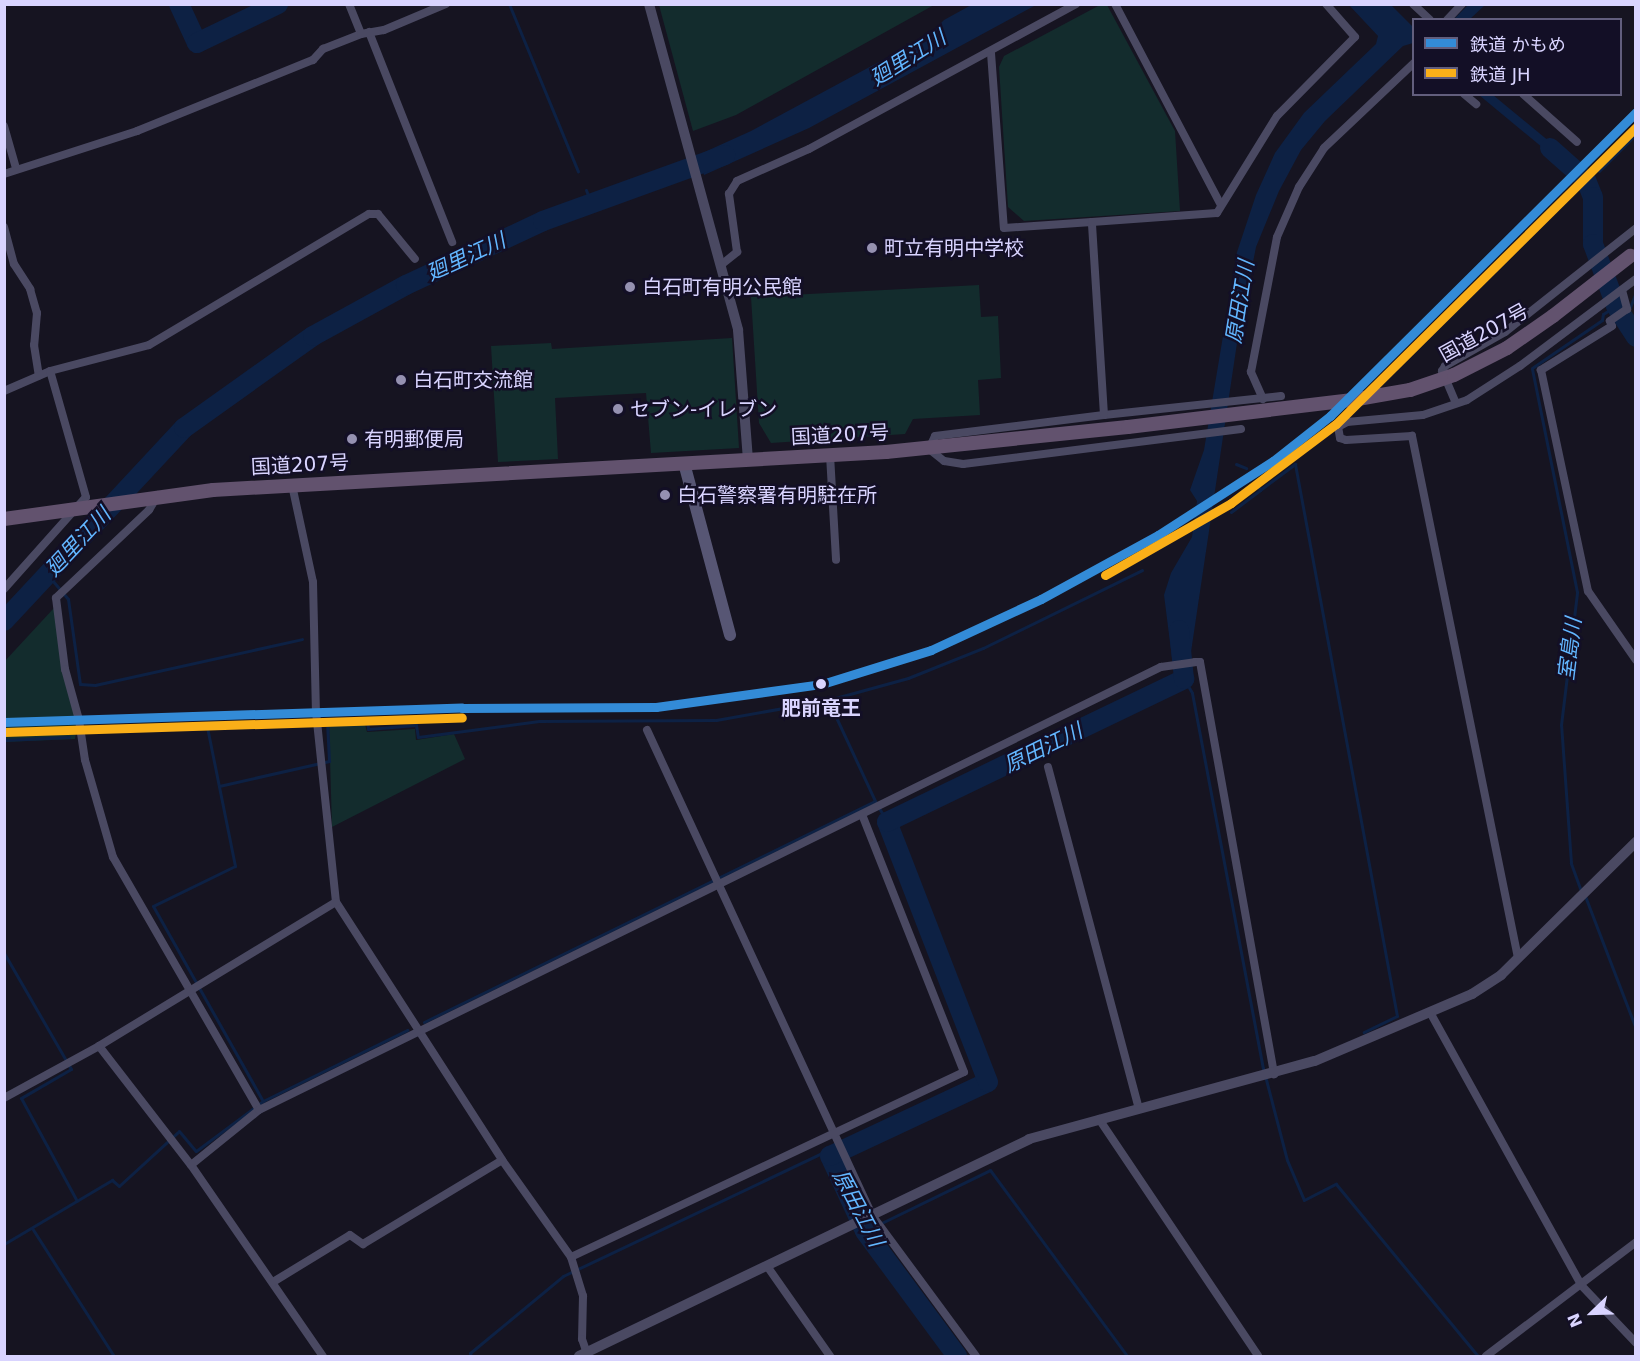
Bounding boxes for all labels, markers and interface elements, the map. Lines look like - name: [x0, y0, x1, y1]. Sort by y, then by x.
- legend: [1412, 18, 1622, 96]
- water label: 廻里江川: [866, 25, 950, 91]
- text: 鉄道 かもめ: [1470, 34, 1566, 55]
- text: 鉄道 JH: [1470, 64, 1531, 85]
- water label: 廻里江川: [423, 228, 509, 286]
- place label: 町立有明中学校: [884, 236, 1024, 260]
- marker: 町立有明中学校: [865, 241, 879, 255]
- water label: 原田江川: [1221, 259, 1259, 345]
- place label: 白石町有明公民館: [642, 275, 802, 299]
- marker: 白石町有明公民館: [623, 280, 637, 294]
- street label: 国道207号: [1435, 299, 1533, 367]
- place label: 白石町交流館: [413, 368, 533, 392]
- marker: 白石町交流館: [394, 373, 408, 387]
- place label: セブン-イレブン: [630, 397, 777, 421]
- marker: セブン-イレブン: [611, 402, 625, 416]
- street label: 国道207号: [790, 420, 890, 450]
- place label: 有明郵便局: [364, 427, 464, 451]
- marker: 有明郵便局: [345, 432, 359, 446]
- street label: 国道207号: [250, 450, 350, 480]
- place label: 白石警察署有明駐在所: [677, 483, 877, 507]
- marker: 白石警察署有明駐在所: [658, 488, 672, 502]
- water label: 廻里江川: [40, 503, 116, 581]
- water label: 室島川: [1554, 616, 1586, 682]
- marker: 肥前竜王: [811, 674, 831, 694]
- place label: 肥前竜王: [781, 696, 861, 720]
- water label: 原田江川: [1000, 718, 1086, 778]
- water label: 原田江川: [827, 1165, 889, 1251]
- north arrow: [1562, 1283, 1622, 1343]
- text: N: [1564, 1310, 1586, 1330]

